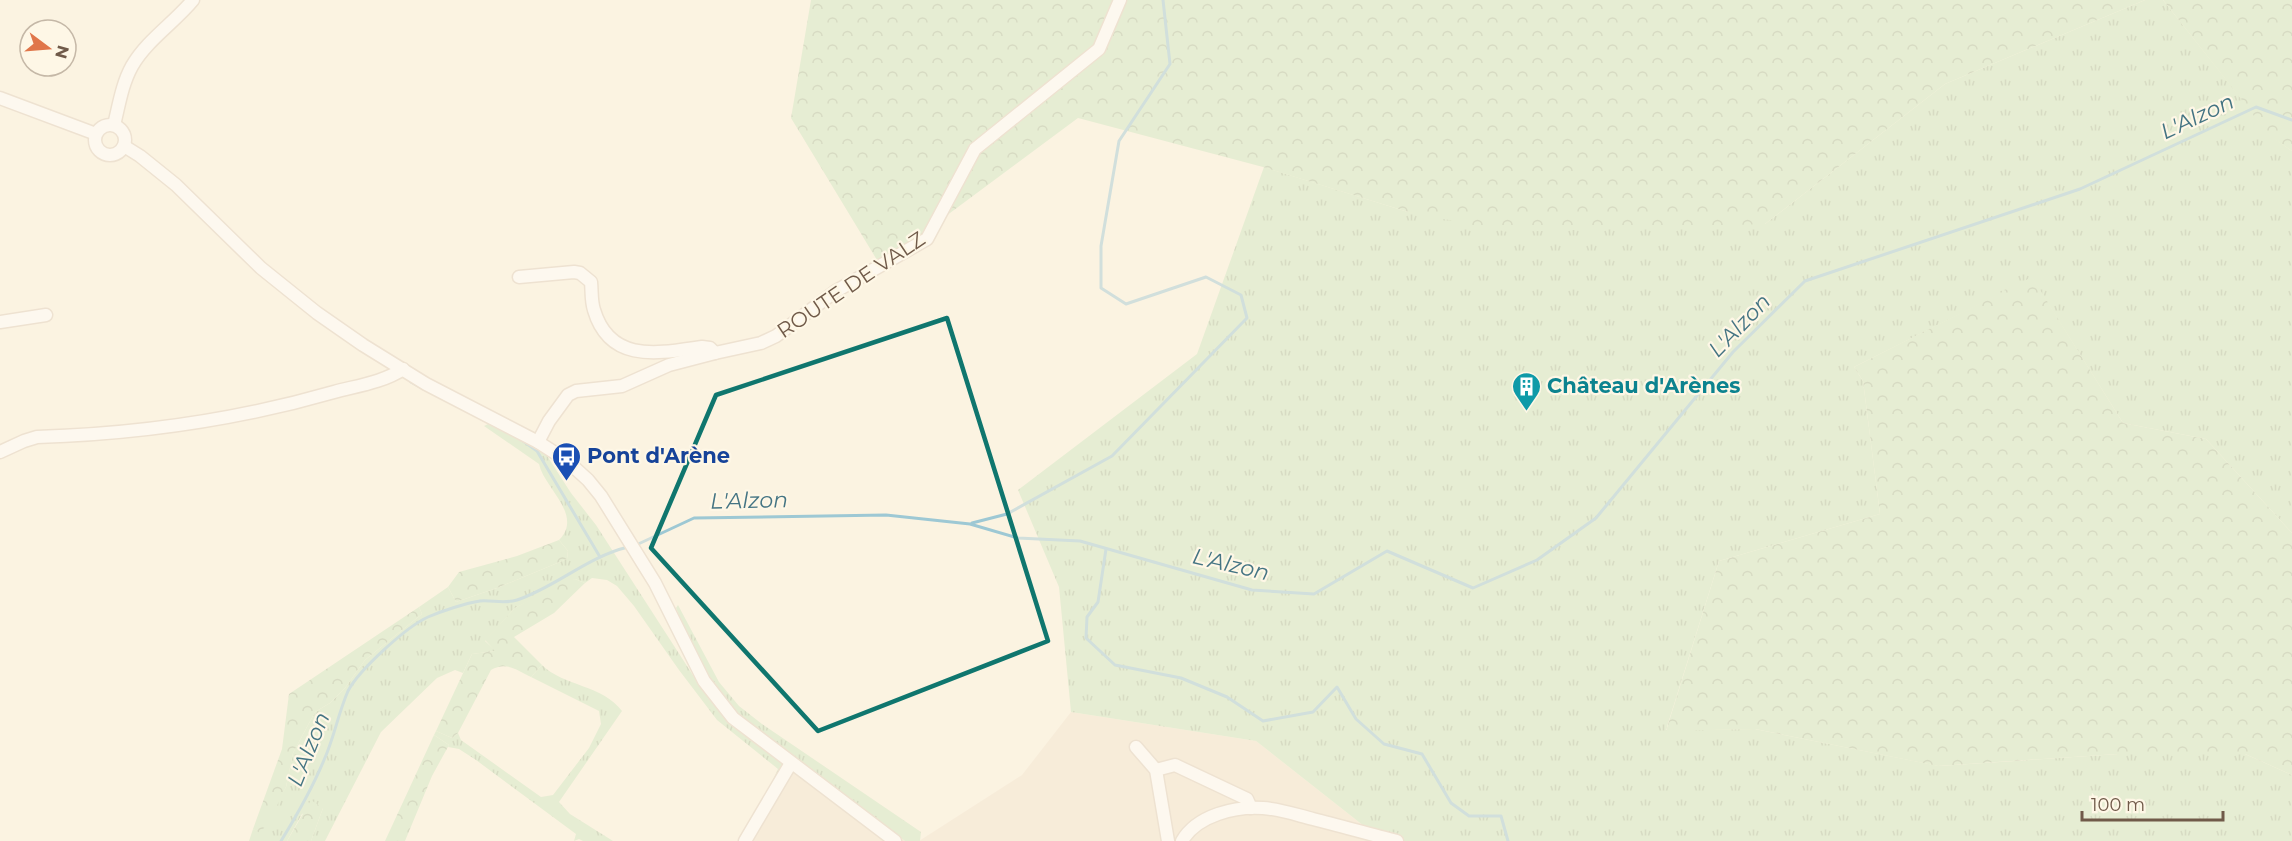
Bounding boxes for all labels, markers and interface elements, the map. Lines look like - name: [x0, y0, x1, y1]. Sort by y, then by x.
- north arrow: [18, 18, 78, 78]
- text: N: [51, 43, 73, 61]
- water label: L'Alzon: [2156, 88, 2238, 145]
- street label: ROUTE DE VALZ: [772, 226, 929, 343]
- water label: L'Alzon: [1703, 288, 1776, 363]
- building icon: Château d'Arènes: [1510, 370, 1542, 412]
- place label: Château d'Arènes: [1547, 373, 1740, 398]
- bus stop icon: Pont d'Arène: [550, 440, 582, 482]
- place label: Pont d'Arène: [587, 443, 730, 468]
- water label: L'Alzon: [710, 486, 788, 515]
- water label: L'Alzon: [1190, 543, 1272, 586]
- water label: L'Alzon: [281, 708, 336, 790]
- scale bar: [2082, 784, 2223, 822]
- text: 100 m: [2091, 794, 2145, 816]

